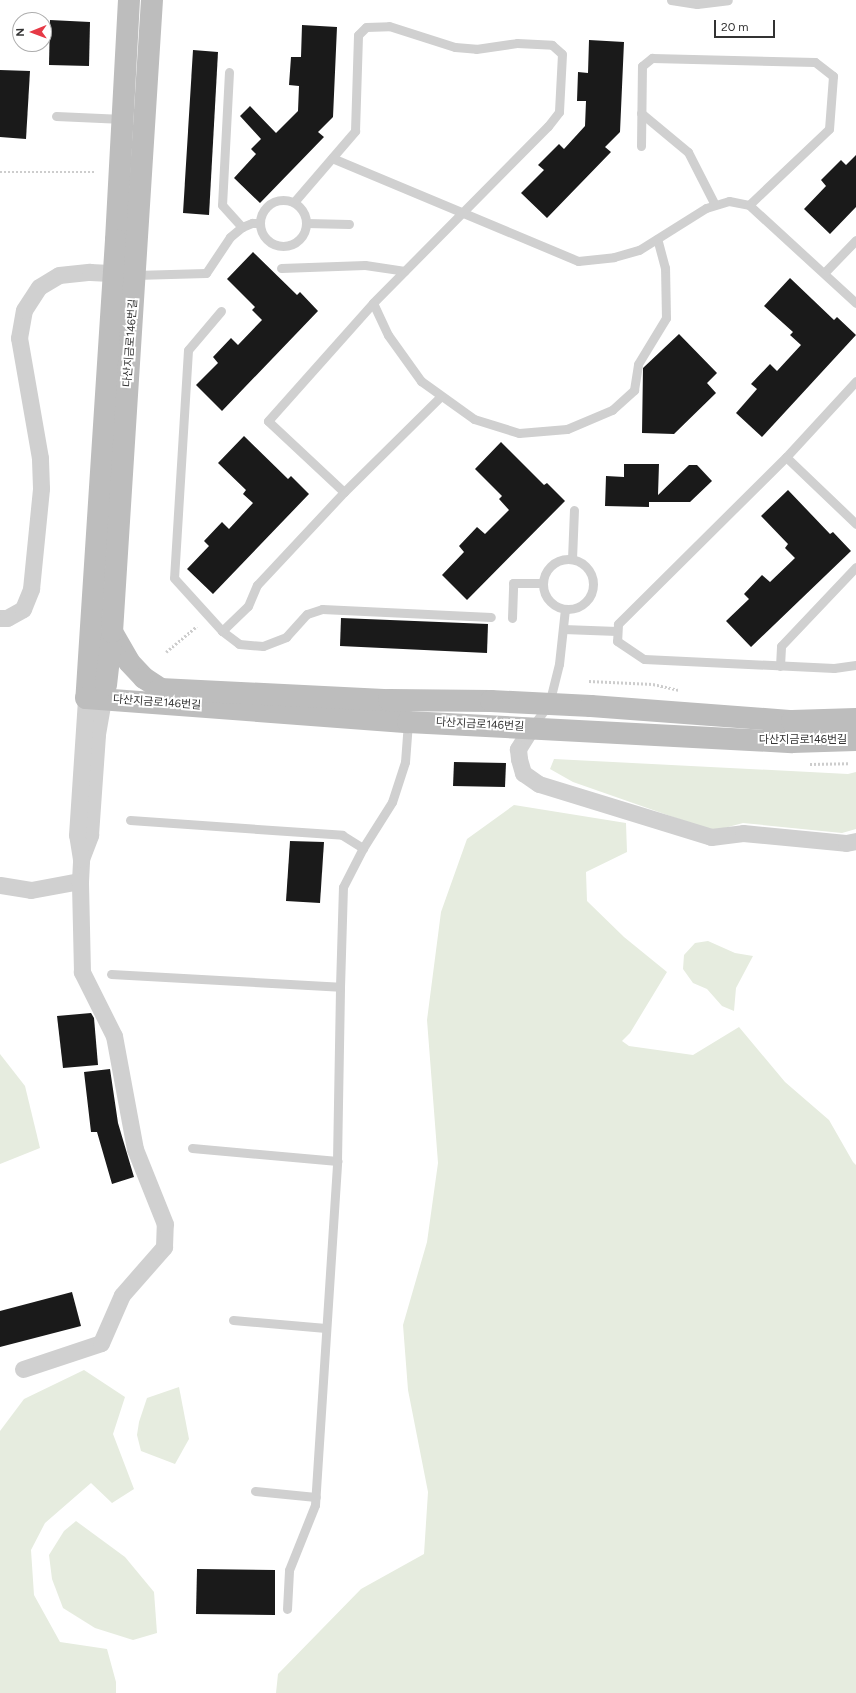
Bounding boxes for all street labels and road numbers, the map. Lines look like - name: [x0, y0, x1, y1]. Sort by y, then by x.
- street label: 다산지금로146번길: [121, 298, 141, 388]
- street label: 다산지금로146번길: [112, 693, 202, 713]
- street label: 다산지금로146번길: [435, 716, 525, 734]
- street label: 다산지금로146번길: [759, 733, 847, 747]

